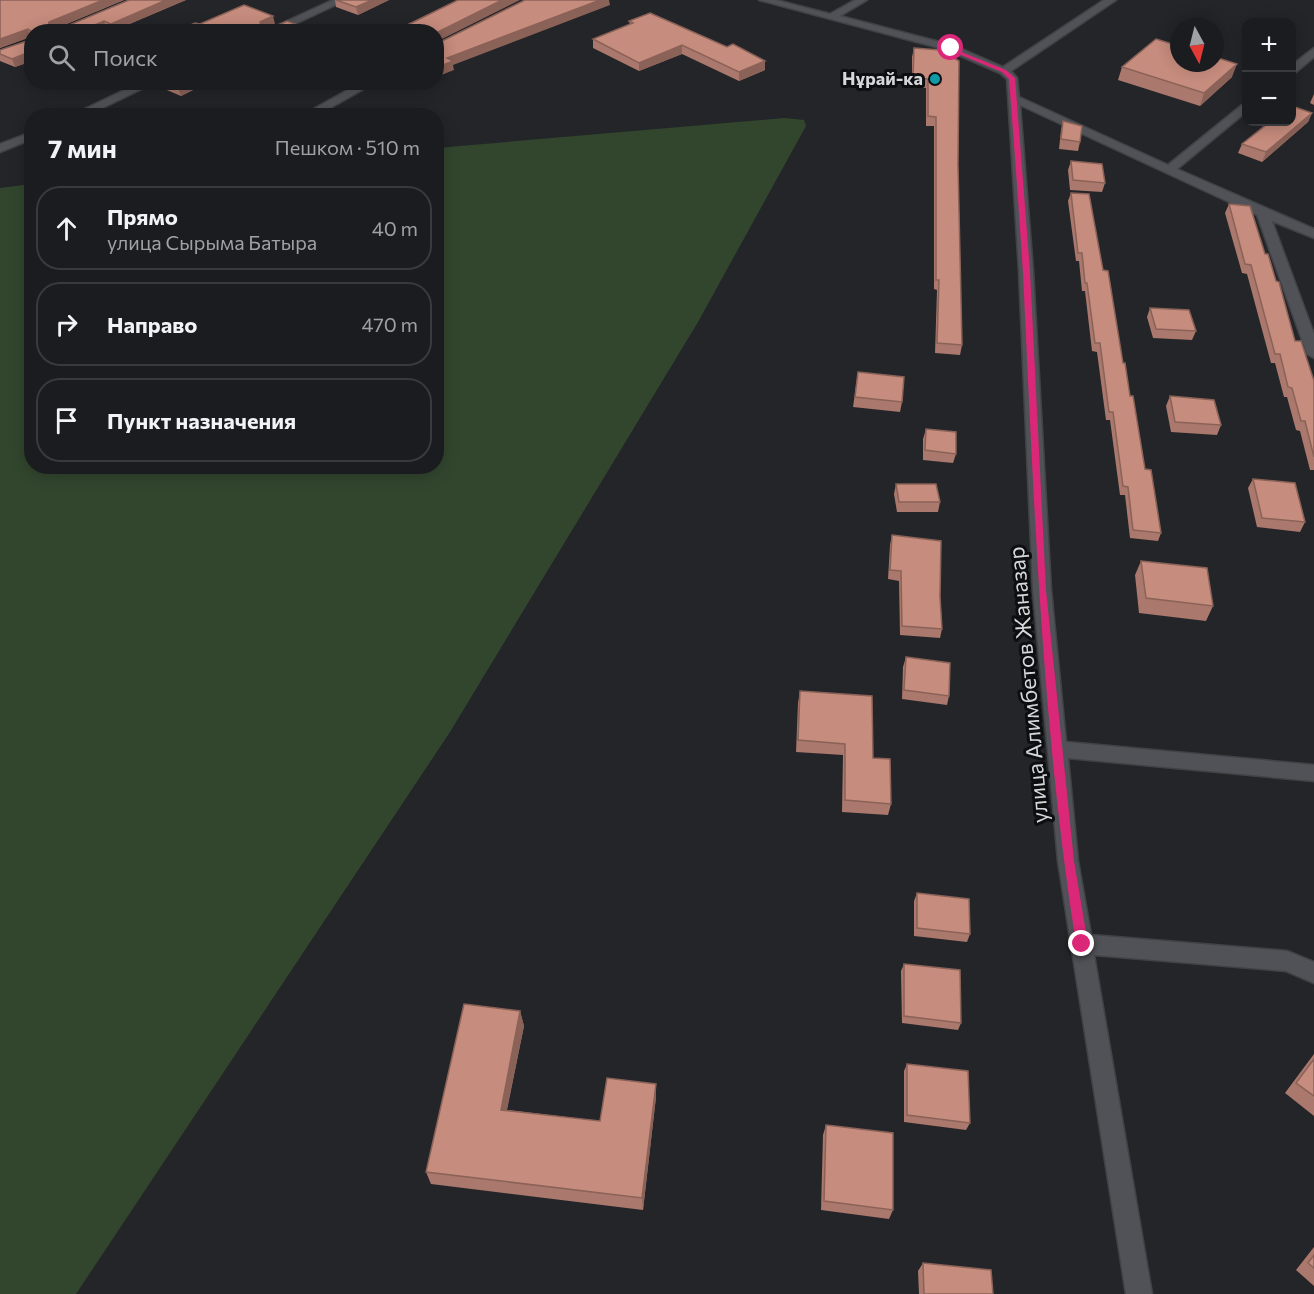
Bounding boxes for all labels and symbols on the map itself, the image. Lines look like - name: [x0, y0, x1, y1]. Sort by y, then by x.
- north arrow: [1170, 18, 1224, 72]
- route start: [937, 34, 963, 60]
- place label: Нұрай-ка: [842, 67, 923, 89]
- marker: Нұрай-ка: [928, 72, 942, 86]
- street label: улица Алимбетов Жаназар: [1002, 546, 1053, 825]
- route end: [1068, 930, 1094, 956]

